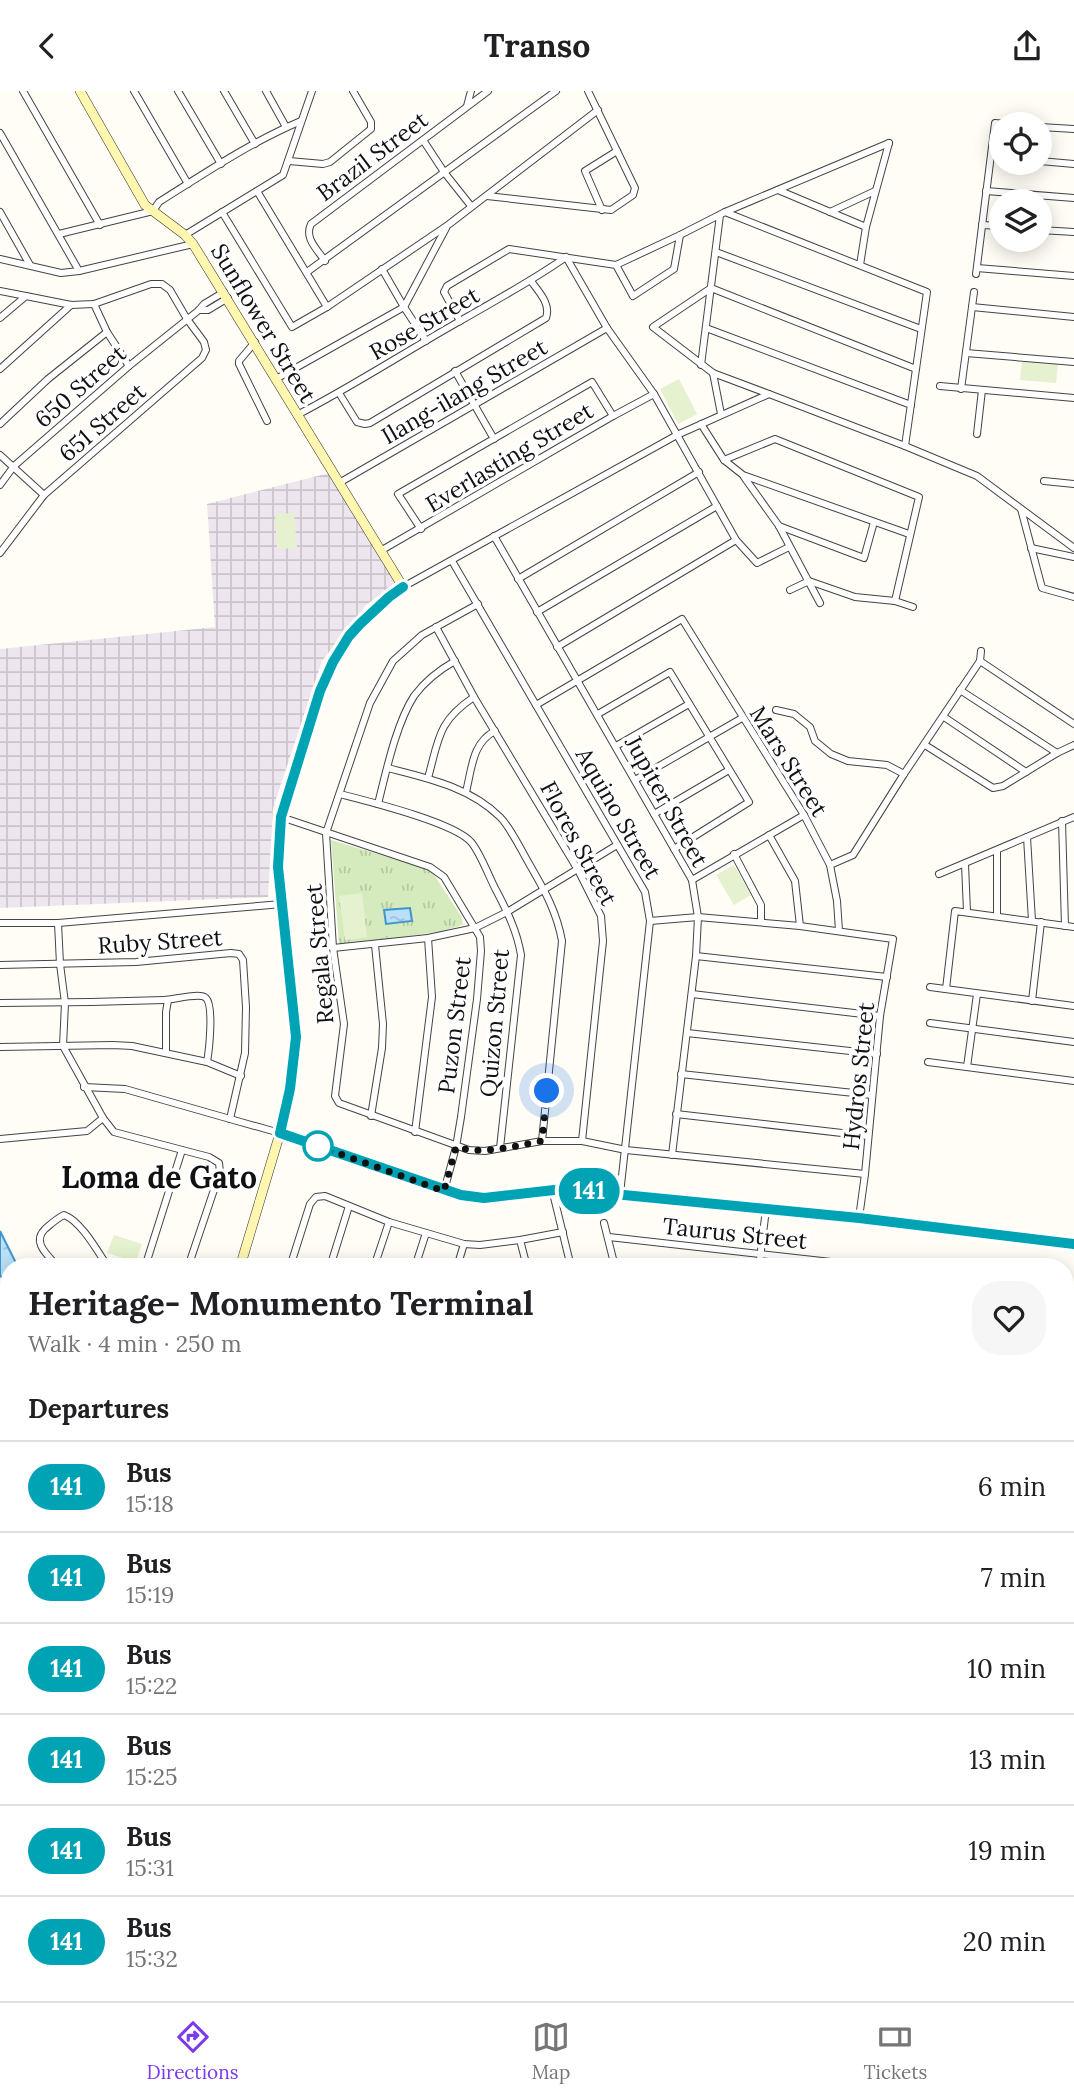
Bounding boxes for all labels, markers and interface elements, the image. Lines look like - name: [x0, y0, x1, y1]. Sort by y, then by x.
- text: Transo: [484, 25, 590, 66]
- icon: back: [28, 27, 66, 65]
- icon: share: [1008, 27, 1046, 65]
- street label: Brazil Street: [311, 105, 433, 207]
- map controls: [989, 112, 1052, 252]
- button: locate: [989, 112, 1052, 175]
- button: layers: [989, 189, 1052, 252]
- street label: Sunflower Street: [205, 238, 323, 408]
- street label: Rose Street: [364, 280, 484, 366]
- street label: Ilang-ilang Street: [376, 332, 552, 450]
- street label: 650 Street: [28, 338, 132, 433]
- street label: 651 Street: [53, 376, 151, 468]
- street label: Everlasting Street: [420, 396, 598, 518]
- street label: Mars Street: [744, 700, 834, 822]
- street label: Jupiter Street: [619, 729, 715, 872]
- street label: Aquino Street: [569, 741, 668, 884]
- street label: Flores Street: [534, 776, 624, 910]
- street label: Regala Street: [298, 883, 340, 1025]
- street label: Ruby Street: [97, 922, 223, 960]
- street label: Quizon Street: [473, 948, 515, 1098]
- street label: Puzon Street: [431, 955, 477, 1095]
- street label: Hydros Street: [836, 1001, 880, 1151]
- your location: [529, 1073, 564, 1108]
- unlabelled marker: [303, 1131, 333, 1161]
- district label: Loma de Gato: [61, 1158, 257, 1196]
- line badge: 141: [549, 1168, 629, 1214]
- text: 141: [573, 1175, 605, 1206]
- street label: Taurus Street: [661, 1211, 809, 1255]
- button: heart: [972, 1281, 1046, 1355]
- text: Heritage- Monumento Terminal: [28, 1282, 533, 1324]
- text: Walk · 4 min · 250 m: [28, 1329, 241, 1358]
- text: Departures: [28, 1392, 169, 1425]
- text: Bus: [126, 1456, 172, 1489]
- text: 6 min: [978, 1470, 1046, 1503]
- text: 141: [50, 1471, 83, 1502]
- text: 15:18: [126, 1489, 174, 1518]
- text: Bus: [126, 1547, 172, 1580]
- text: 7 min: [981, 1561, 1046, 1594]
- text: 141: [50, 1562, 83, 1593]
- text: 15:19: [126, 1580, 174, 1609]
- text: Bus: [126, 1638, 172, 1671]
- text: 10 min: [967, 1652, 1046, 1685]
- text: 141: [50, 1653, 83, 1684]
- text: 15:22: [126, 1671, 177, 1700]
- text: Bus: [126, 1729, 172, 1762]
- text: 13 min: [969, 1743, 1046, 1776]
- text: 141: [50, 1744, 83, 1775]
- text: 15:25: [126, 1762, 178, 1791]
- text: Bus: [126, 1820, 172, 1853]
- text: 19 min: [968, 1834, 1046, 1867]
- text: 141: [50, 1835, 83, 1866]
- text: 15:31: [126, 1853, 174, 1882]
- text: Bus: [126, 1911, 172, 1944]
- text: 20 min: [963, 1925, 1046, 1958]
- text: 141: [50, 1926, 83, 1957]
- text: 15:32: [126, 1944, 178, 1973]
- tab: Directions: [147, 2018, 239, 2084]
- tab: Map: [532, 2018, 570, 2084]
- tab: Tickets: [863, 2018, 927, 2084]

